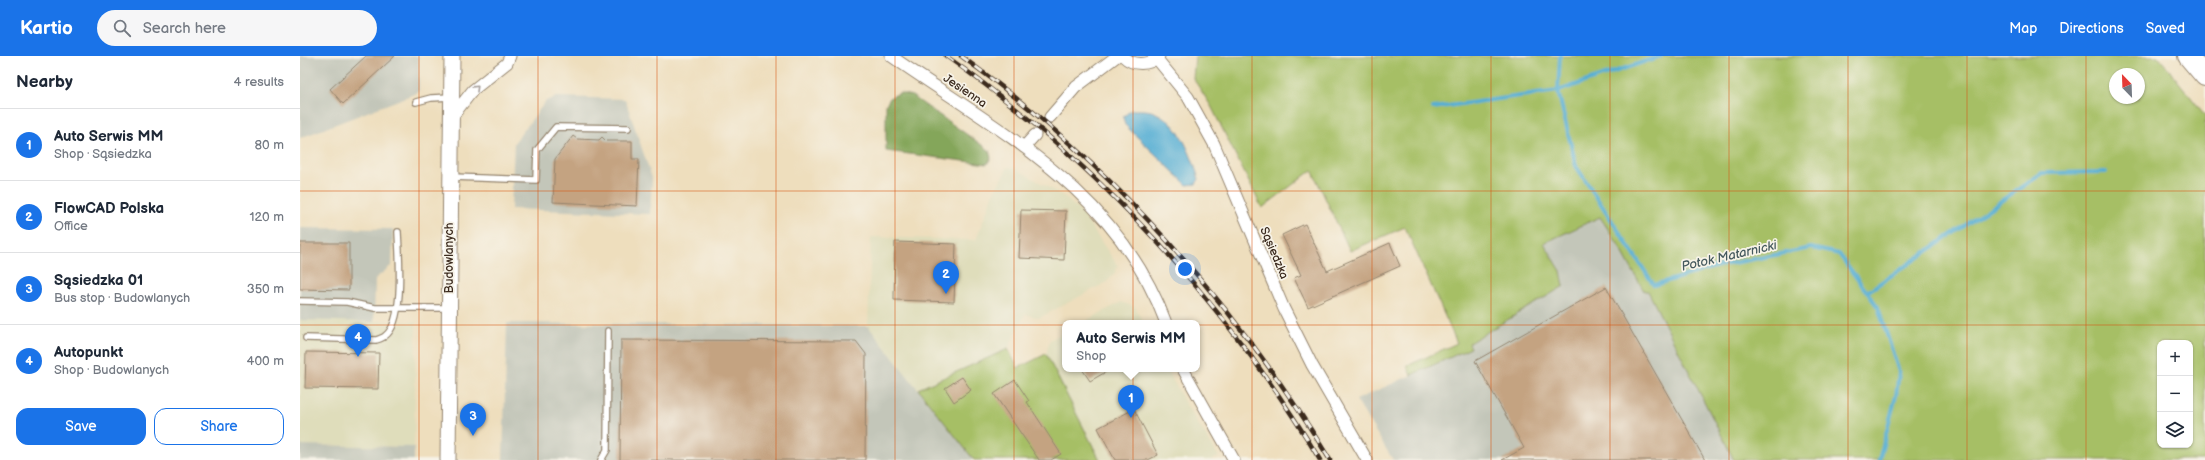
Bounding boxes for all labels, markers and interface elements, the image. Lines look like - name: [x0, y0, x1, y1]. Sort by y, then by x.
- search box: [97, 10, 377, 46]
- text: Kartio: [20, 17, 73, 40]
- icon: search: [111, 17, 133, 39]
- text: Search here: [143, 19, 226, 38]
- text: Map: [2009, 20, 2037, 37]
- text: Directions: [2059, 20, 2124, 37]
- text: Saved: [2146, 20, 2185, 37]
- north arrow: [2109, 68, 2145, 104]
- street label: Jesienna: [940, 71, 990, 111]
- text: Nearby: [16, 72, 73, 92]
- text: 4 results: [234, 74, 284, 90]
- one-way arrow: [471, 85, 479, 93]
- text: Auto Serwis MM: [54, 127, 163, 146]
- text: 1: [26, 137, 32, 153]
- text: 80 m: [255, 137, 284, 153]
- text: Shop · Sąsiedzka: [54, 146, 152, 162]
- text: FlowCAD Polska: [54, 199, 164, 218]
- text: 2: [25, 209, 33, 225]
- text: 120 m: [249, 209, 284, 225]
- text: Office: [54, 218, 88, 234]
- street label: Budowlanych: [442, 222, 457, 293]
- street label: Sąsiedzka: [1256, 225, 1292, 281]
- water label: Potok Matarnicki: [1680, 237, 1779, 275]
- your location: [1175, 259, 1195, 279]
- pin: 2: [933, 261, 959, 294]
- text: Sąsiedzka 01: [54, 271, 143, 290]
- text: 3: [25, 281, 33, 297]
- text: 350 m: [247, 281, 284, 297]
- text: Bus stop · Budowlanych: [54, 290, 190, 306]
- popup: [1062, 320, 1200, 372]
- pin: 4: [345, 324, 371, 357]
- text: Auto Serwis MM: [1076, 329, 1186, 348]
- map controls: [2157, 340, 2193, 448]
- button: +: [2157, 340, 2193, 376]
- text: Autopunkt: [54, 343, 123, 362]
- text: Shop: [1076, 348, 1106, 364]
- text: 4: [25, 353, 33, 369]
- text: 400 m: [247, 353, 284, 369]
- text: Shop · Budowlanych: [54, 362, 169, 378]
- button: −: [2157, 376, 2193, 412]
- pin: 1: [1118, 385, 1144, 418]
- pin: 3: [460, 403, 486, 436]
- button: Save: [16, 408, 146, 445]
- button: Share: [154, 408, 284, 445]
- button: layers: [2157, 412, 2193, 448]

